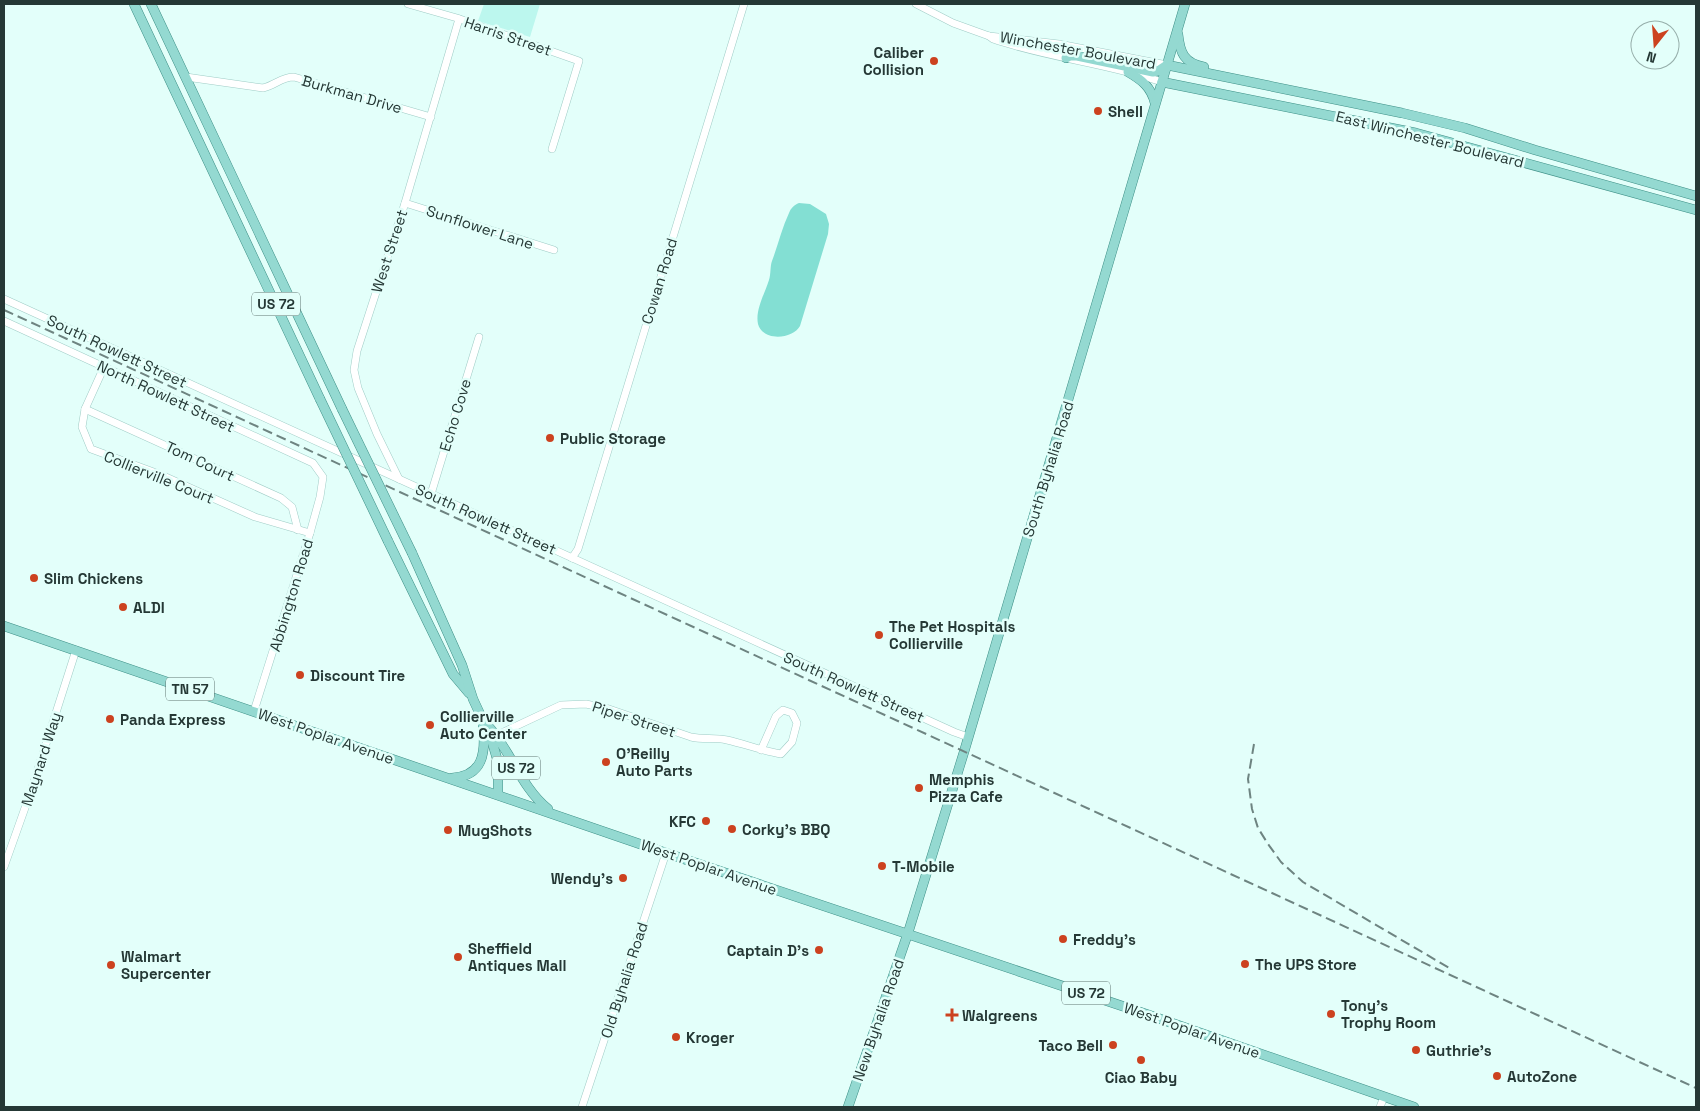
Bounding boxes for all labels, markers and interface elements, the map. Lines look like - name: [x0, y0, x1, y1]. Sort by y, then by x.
- street label: Harris Street: [462, 12, 554, 60]
- north arrow: [1630, 20, 1680, 70]
- street label: Winchester Boulevard: [999, 27, 1157, 73]
- place label: Caliber Collision: [863, 43, 924, 79]
- text: N: [1644, 47, 1658, 67]
- marker: Caliber Collision: [928, 55, 940, 67]
- street label: Burkman Drive: [300, 71, 404, 117]
- place label: Shell: [1108, 102, 1143, 121]
- marker: Shell: [1092, 105, 1104, 117]
- street label: East Winchester Boulevard: [1334, 106, 1526, 172]
- street label: Sunflower Lane: [424, 201, 536, 253]
- street label: West Street: [367, 207, 411, 295]
- street label: Cowan Road: [637, 236, 681, 326]
- road number: US 72: [252, 292, 300, 316]
- street label: South Rowlett Street: [44, 310, 190, 392]
- street label: North Rowlett Street: [94, 356, 238, 436]
- street label: Echo Cove: [435, 376, 475, 454]
- street label: South Byhalia Road: [1018, 399, 1078, 539]
- place label: Public Storage: [560, 429, 666, 448]
- marker: Public Storage: [544, 432, 556, 444]
- street label: Tom Court: [162, 437, 238, 485]
- street label: Collierville Court: [101, 446, 217, 508]
- street label: South Rowlett Street: [413, 479, 559, 559]
- street label: Abbington Road: [265, 536, 317, 654]
- place label: Slim Chickens: [44, 569, 143, 588]
- marker: Slim Chickens: [28, 572, 40, 584]
- place label: ALDI: [133, 598, 165, 617]
- marker: ALDI: [117, 601, 129, 613]
- place label: The Pet Hospitals Collierville: [889, 617, 1015, 653]
- marker: The Pet Hospitals Collierville: [873, 629, 885, 641]
- street label: South Rowlett Street: [781, 647, 927, 727]
- place label: Discount Tire: [310, 666, 406, 685]
- marker: Discount Tire: [294, 669, 306, 681]
- road number: TN 57: [166, 678, 214, 701]
- street label: Piper Street: [590, 697, 678, 741]
- street label: West Poplar Avenue: [256, 704, 397, 768]
- place label: Collierville Auto Center: [440, 707, 527, 743]
- street label: Maynard Way: [17, 710, 65, 808]
- place label: Panda Express: [120, 710, 226, 729]
- marker: Panda Express: [104, 713, 116, 725]
- marker: Collierville Auto Center: [424, 719, 436, 731]
- place label: O'Reilly Auto Parts: [616, 744, 693, 780]
- road number: US 72: [492, 756, 540, 780]
- marker: O'Reilly Auto Parts: [600, 756, 612, 768]
- place label: Memphis Pizza Cafe: [929, 770, 1003, 806]
- marker: Memphis Pizza Cafe: [913, 782, 925, 794]
- place label: KFC: [669, 812, 696, 831]
- marker: KFC: [700, 815, 712, 827]
- place label: Corky's BBQ: [742, 820, 830, 839]
- place label: MugShots: [458, 821, 532, 840]
- marker: Corky's BBQ: [726, 823, 738, 835]
- marker: MugShots: [442, 824, 454, 836]
- street label: West Poplar Avenue: [639, 835, 780, 899]
- place label: T-Mobile: [892, 857, 955, 876]
- marker: T-Mobile: [876, 860, 888, 872]
- place label: Wendy's: [551, 869, 613, 888]
- marker: Wendy's: [617, 872, 629, 884]
- street label: Old Byhalia Road: [596, 920, 652, 1040]
- place label: Freddy's: [1073, 930, 1136, 949]
- marker: Freddy's: [1057, 933, 1069, 945]
- place label: Sheffield Antiques Mall: [468, 939, 566, 975]
- place label: Captain D's: [727, 941, 809, 960]
- marker: Captain D's: [813, 944, 825, 956]
- place label: Walmart Supercenter: [121, 947, 211, 983]
- marker: Sheffield Antiques Mall: [452, 951, 464, 963]
- place label: The UPS Store: [1255, 955, 1357, 974]
- street label: New Byhalia Road: [848, 956, 908, 1084]
- marker: The UPS Store: [1239, 958, 1251, 970]
- marker: Walmart Supercenter: [105, 959, 117, 971]
- road number: US 72: [1062, 981, 1110, 1004]
- place label: Tony's Trophy Room: [1341, 996, 1436, 1032]
- street label: West Poplar Avenue: [1122, 998, 1263, 1062]
- place label: Walgreens: [962, 1006, 1038, 1025]
- marker: Tony's Trophy Room: [1325, 1008, 1337, 1020]
- marker: Walgreens: [946, 1009, 958, 1021]
- place label: Kroger: [686, 1028, 734, 1047]
- marker: Kroger: [670, 1031, 682, 1043]
- place label: Taco Bell: [1039, 1036, 1103, 1055]
- marker: Taco Bell: [1107, 1039, 1119, 1051]
- place label: Guthrie's: [1426, 1041, 1492, 1060]
- marker: Guthrie's: [1410, 1044, 1422, 1056]
- marker: Ciao Baby: [1135, 1054, 1147, 1066]
- place label: AutoZone: [1507, 1067, 1577, 1086]
- place label: Ciao Baby: [1105, 1068, 1177, 1087]
- marker: AutoZone: [1491, 1070, 1503, 1082]

